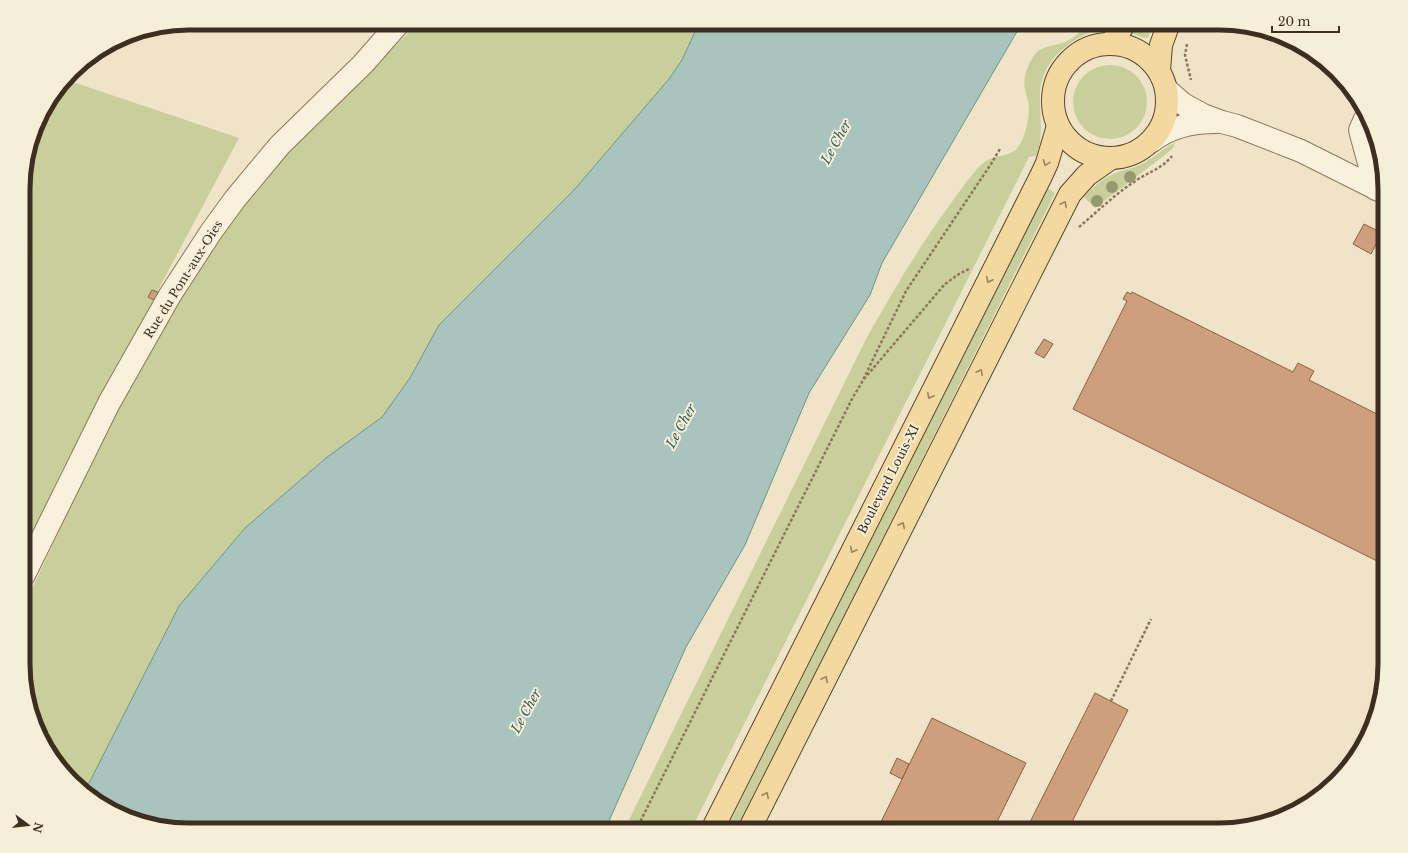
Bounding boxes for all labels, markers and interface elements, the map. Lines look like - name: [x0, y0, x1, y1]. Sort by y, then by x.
- scale bar: [1272, 8, 1339, 34]
- text: 20 m: [1278, 14, 1310, 29]
- water label: Le Cher: [817, 116, 855, 168]
- one-way arrow: [1043, 160, 1051, 167]
- one-way arrow: [1059, 201, 1067, 209]
- street label: Rue du Pont-aux-Oies: [140, 217, 226, 341]
- one-way arrow: [986, 276, 994, 283]
- one-way arrow: [975, 368, 982, 376]
- one-way arrow: [927, 392, 935, 399]
- water label: Le Cher: [662, 400, 700, 452]
- street label: Boulevard Louis-XI: [854, 422, 922, 536]
- one-way arrow: [897, 522, 905, 529]
- one-way arrow: [850, 545, 858, 553]
- one-way arrow: [820, 676, 828, 683]
- water label: Le Cher: [507, 685, 545, 737]
- one-way arrow: [762, 792, 769, 799]
- north arrow: [8, 805, 48, 845]
- text: N: [29, 821, 46, 835]

